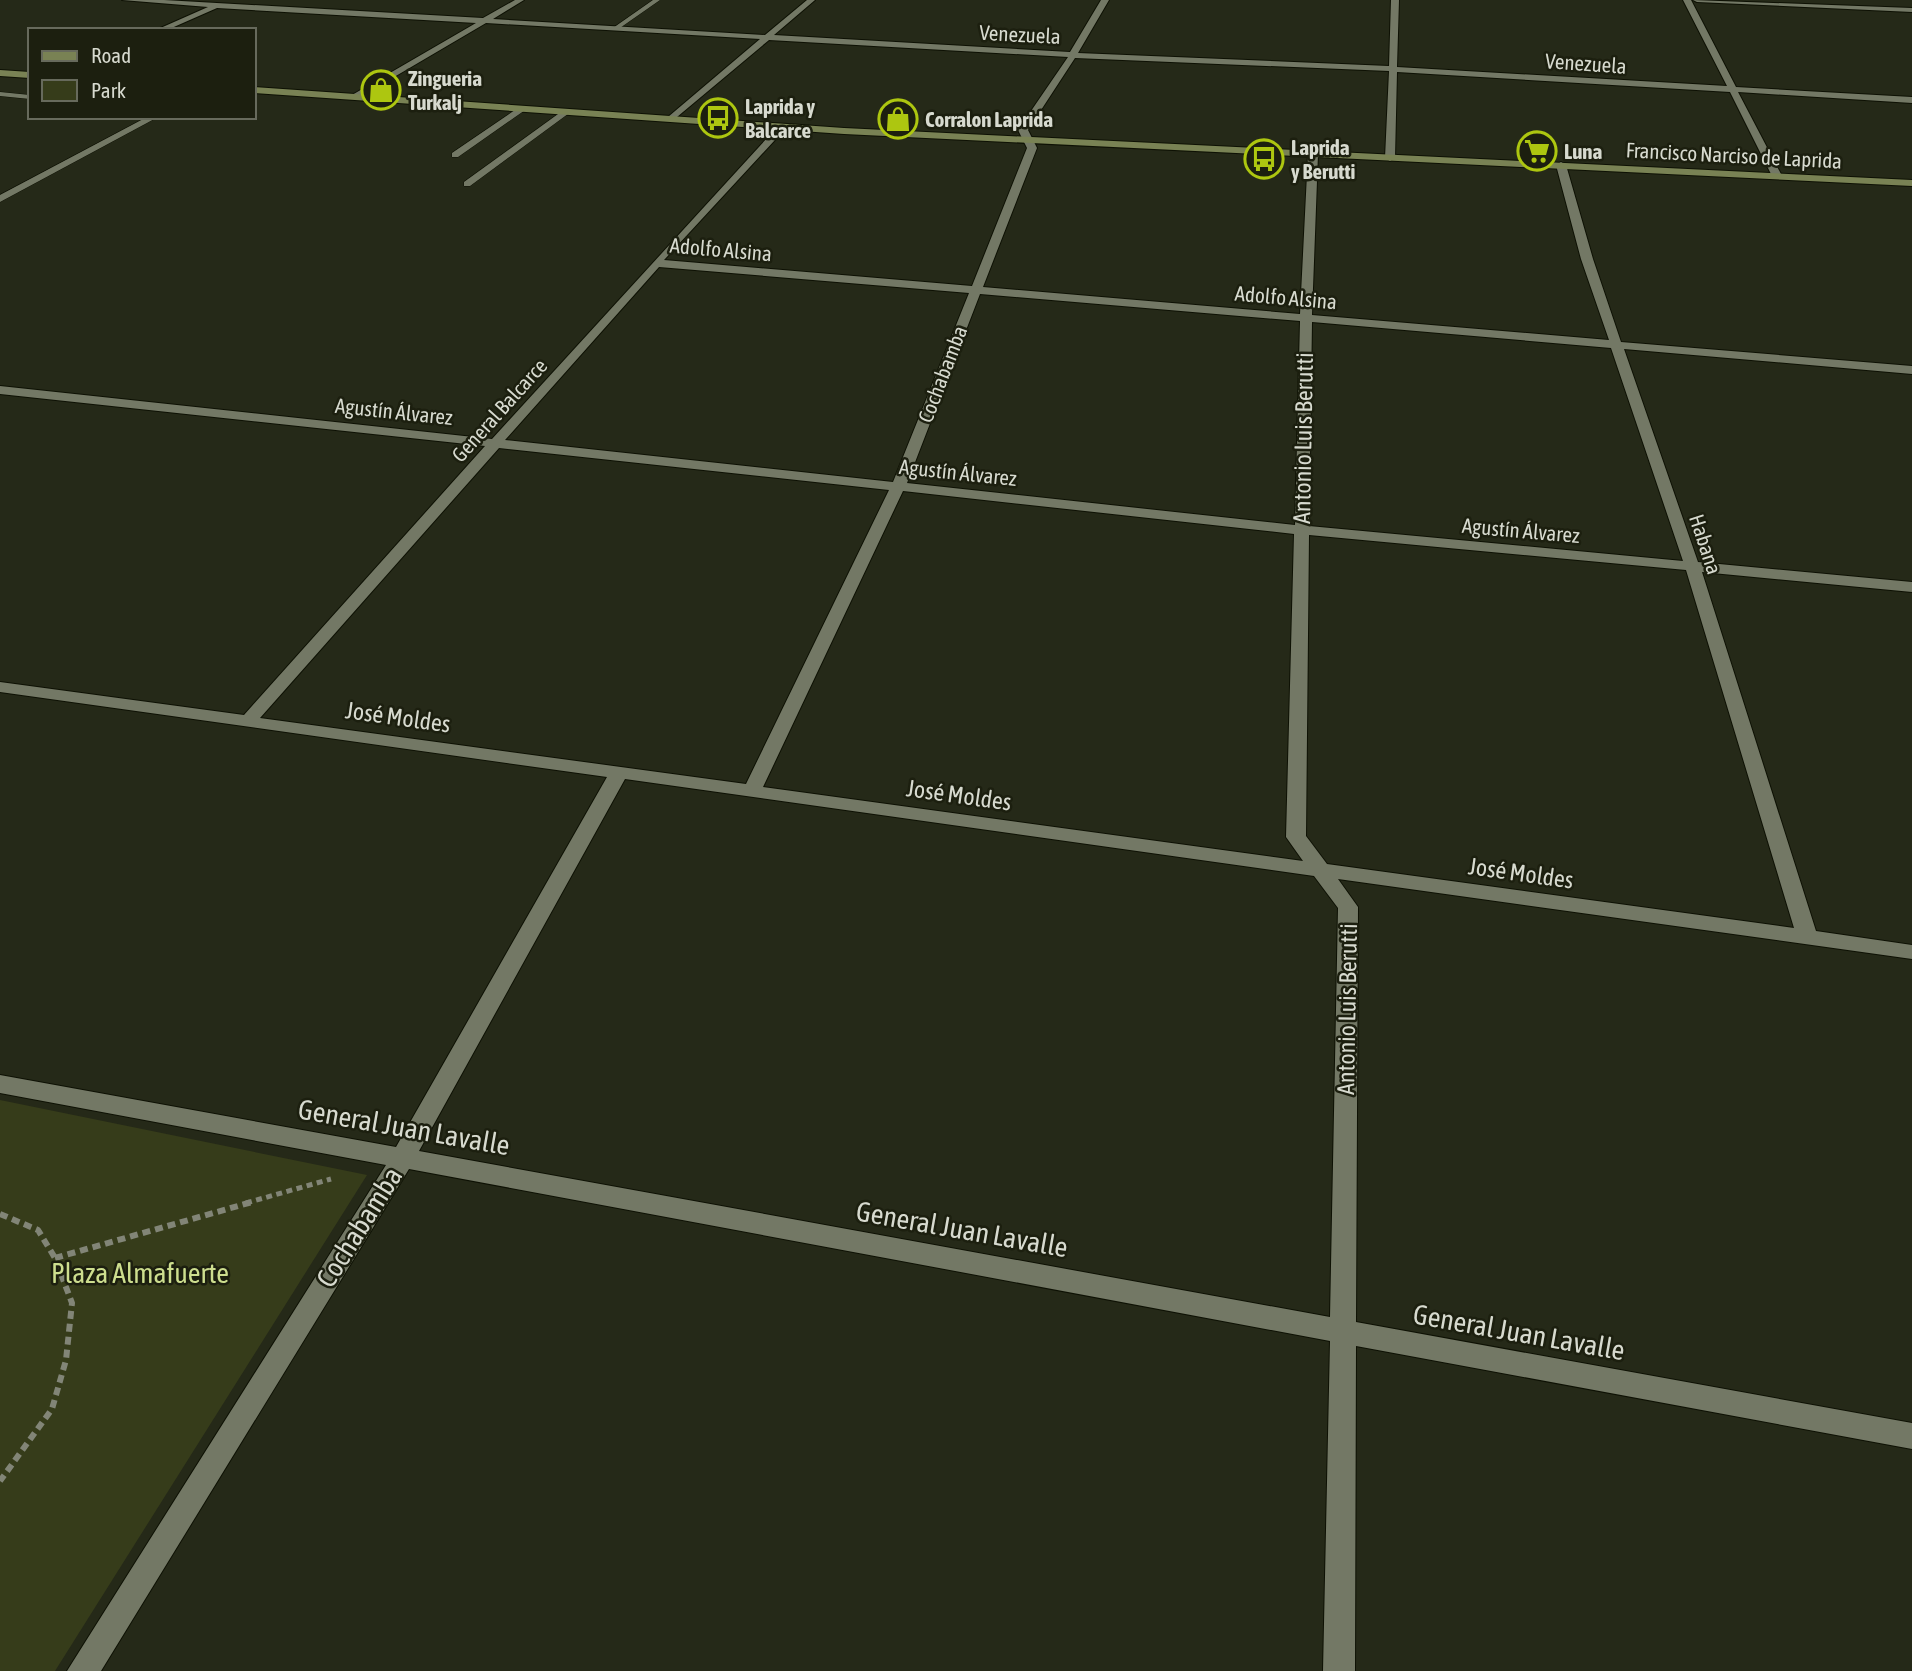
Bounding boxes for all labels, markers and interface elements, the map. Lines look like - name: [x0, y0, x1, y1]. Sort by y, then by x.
- street label: Venezuela: [979, 20, 1061, 48]
- legend: [28, 28, 256, 119]
- text: Road: [91, 43, 131, 67]
- street label: Venezuela: [1545, 48, 1627, 78]
- place label: Zingueria Turkalj: [408, 66, 482, 114]
- shop icon: Zingueria Turkalj: [360, 69, 402, 111]
- text: Park: [91, 78, 126, 102]
- place label: Laprida y Balcarce: [745, 94, 815, 142]
- bus stop icon: Laprida y Balcarce: [697, 97, 739, 139]
- shop icon: Corralon Laprida: [877, 98, 919, 140]
- place label: Corralon Laprida: [925, 107, 1053, 131]
- supermarket icon: Luna: [1516, 130, 1558, 172]
- place label: Laprida y Berutti: [1291, 135, 1355, 183]
- street label: Francisco Narciso de Laprida: [1625, 137, 1843, 173]
- bus stop icon: Laprida y Berutti: [1243, 138, 1285, 180]
- place label: Luna: [1564, 139, 1602, 163]
- street label: Adolfo Alsina: [669, 233, 773, 265]
- street label: Adolfo Alsina: [1234, 281, 1338, 313]
- street label: Cochabamba: [913, 322, 971, 426]
- street label: Antonio Luis Berutti: [1288, 352, 1318, 524]
- street label: General Balcarce: [446, 353, 552, 467]
- street label: Agustín Álvarez: [334, 393, 454, 429]
- street label: Agustín Álvarez: [898, 454, 1018, 490]
- street label: Habana: [1685, 511, 1727, 577]
- street label: Agustín Álvarez: [1461, 513, 1581, 547]
- street label: José Moldes: [344, 696, 452, 738]
- street label: José Moldes: [905, 774, 1013, 816]
- street label: José Moldes: [1467, 852, 1575, 894]
- street label: Antonio Luis Berutti: [1332, 923, 1362, 1095]
- street label: General Juan Lavalle: [296, 1093, 512, 1161]
- street label: Cochabamba: [310, 1161, 408, 1293]
- street label: General Juan Lavalle: [854, 1195, 1070, 1263]
- park label: Plaza Almafuerte: [51, 1257, 229, 1289]
- street label: General Juan Lavalle: [1411, 1298, 1627, 1366]

